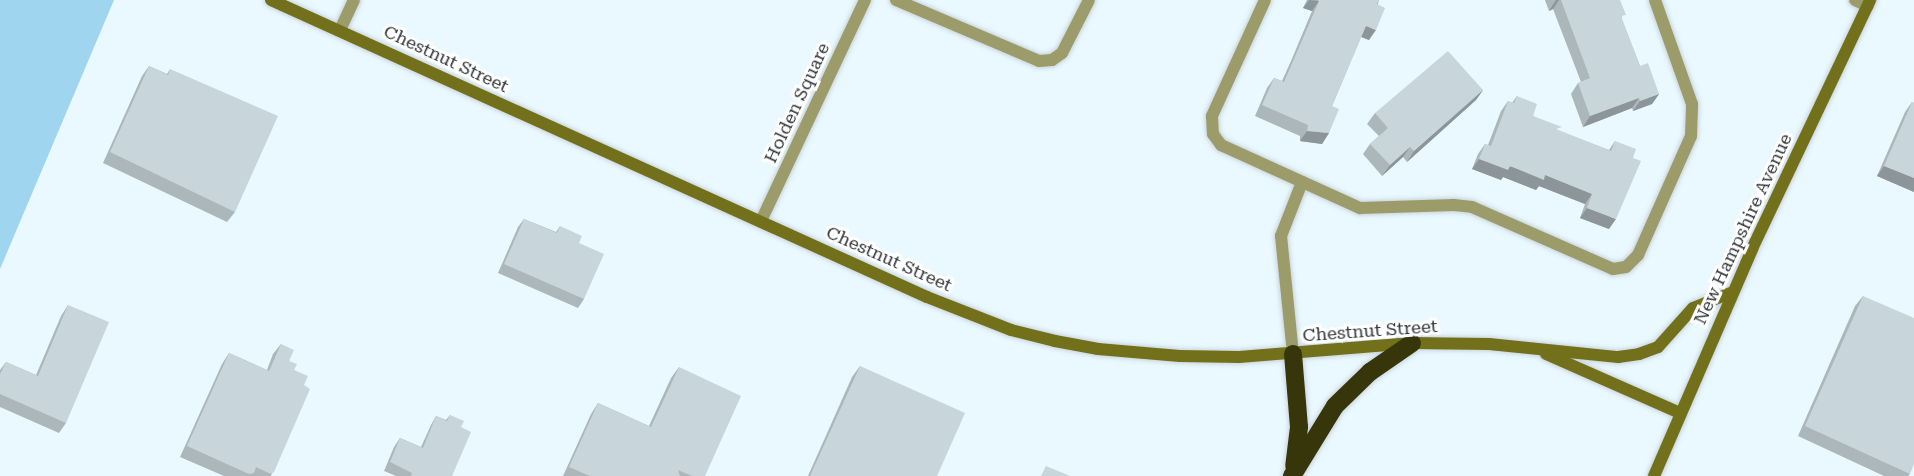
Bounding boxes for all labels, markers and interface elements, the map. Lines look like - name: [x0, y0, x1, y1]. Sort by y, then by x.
- street label: Chestnut Street: [380, 21, 512, 97]
- street label: Holden Square: [760, 40, 834, 166]
- street label: New Hampshire Avenue: [1689, 130, 1797, 328]
- street label: Chestnut Street: [823, 222, 955, 296]
- street label: Chestnut Street: [1302, 316, 1438, 346]

